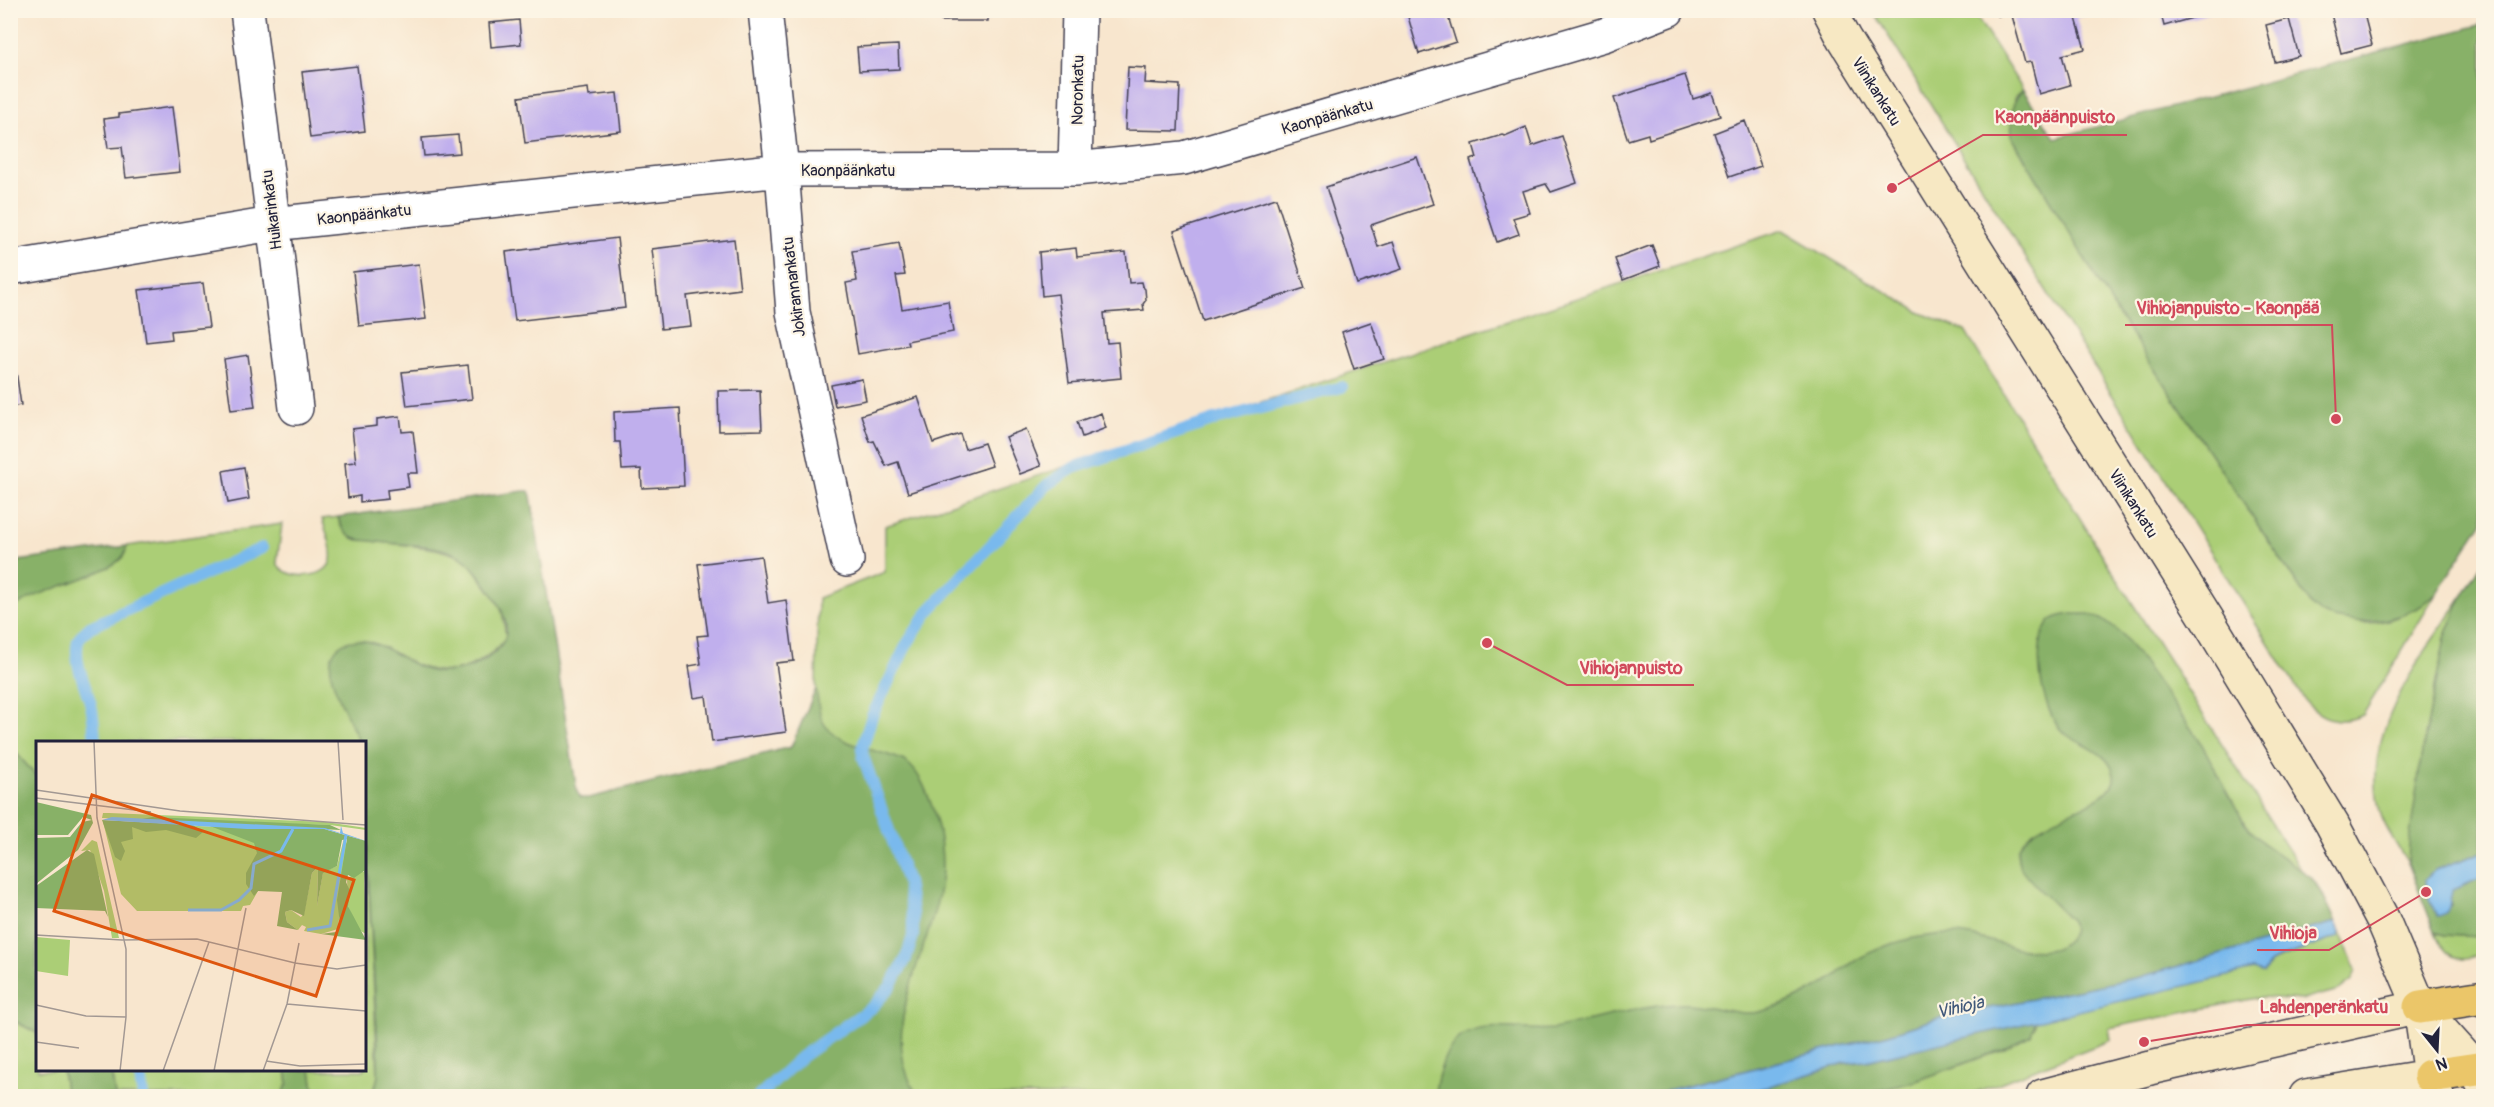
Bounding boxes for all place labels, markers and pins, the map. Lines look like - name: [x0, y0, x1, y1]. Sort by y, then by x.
- callout: Kaonpäänpuisto: [1983, 99, 2127, 135]
- callout: Vihiojanpuisto - Kaonpää: [2125, 289, 2332, 325]
- callout: Vihiojanpuisto: [1567, 649, 1694, 685]
- callout: Vihioja: [2257, 914, 2329, 950]
- callout: Lahdenperänkatu: [2247, 989, 2400, 1025]

